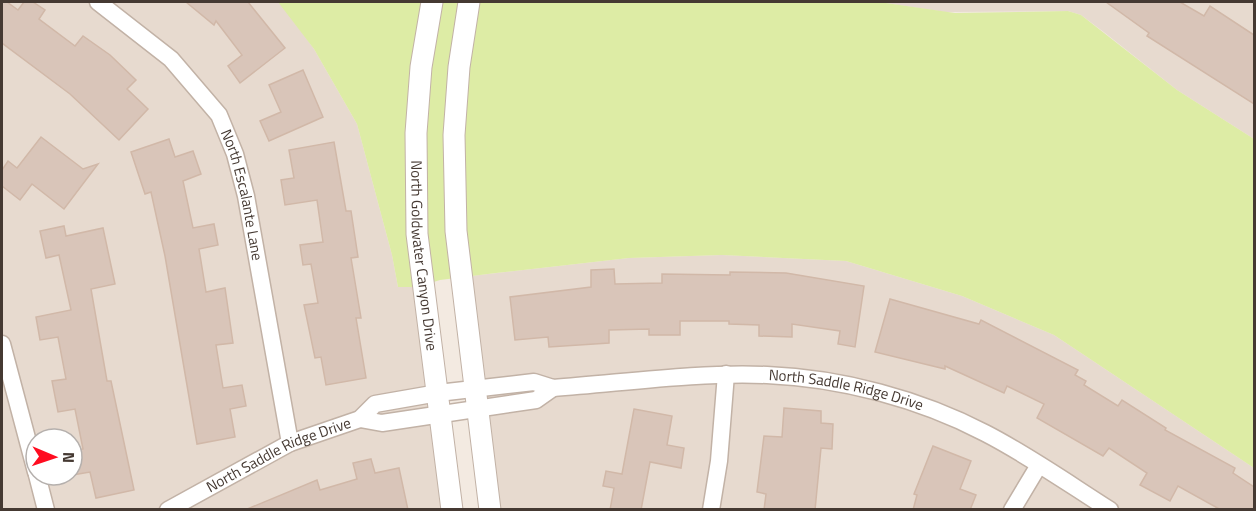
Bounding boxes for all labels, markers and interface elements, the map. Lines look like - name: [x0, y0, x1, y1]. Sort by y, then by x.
- street label: North Escalante Lane: [215, 126, 269, 262]
- street label: North Goldwater Canyon Drive: [405, 160, 444, 352]
- street label: North Saddle Ridge Drive: [768, 363, 927, 416]
- street label: North Saddle Ridge Drive: [202, 411, 354, 498]
- north arrow: [24, 427, 84, 487]
- text: N: [57, 452, 81, 463]

